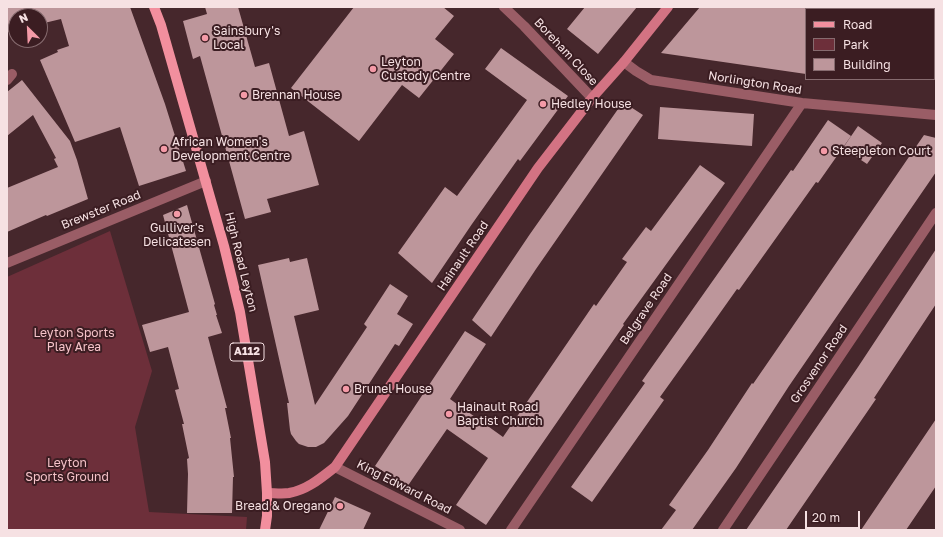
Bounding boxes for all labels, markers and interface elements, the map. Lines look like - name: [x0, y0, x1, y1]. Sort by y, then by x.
- north arrow: [8, 8, 48, 48]
- legend: [805, 8, 935, 80]
- text: N: [17, 10, 30, 25]
- street label: Boreham Close: [531, 15, 601, 89]
- text: Road: [843, 17, 872, 32]
- place label: Sainsbury's Local: [213, 24, 280, 52]
- marker: Sainsbury's Local: [200, 33, 210, 43]
- text: Park: [843, 37, 869, 52]
- place label: Leyton Custody Centre: [381, 55, 471, 83]
- text: Building: [843, 57, 891, 72]
- marker: Leyton Custody Centre: [368, 64, 378, 74]
- street label: Norlington Road: [707, 68, 803, 98]
- place label: Brennan House: [252, 88, 340, 102]
- marker: Brennan House: [239, 90, 249, 100]
- place label: Hedley House: [551, 97, 632, 111]
- marker: Hedley House: [538, 99, 548, 109]
- place label: African Women's Development Centre: [172, 135, 290, 163]
- marker: African Women's Development Centre: [159, 144, 169, 154]
- place label: Steepleton Court: [832, 144, 931, 158]
- marker: Steepleton Court: [819, 146, 829, 156]
- street label: Brewster Road: [59, 188, 143, 232]
- marker: Gulliver's Delicatesen: [172, 209, 182, 219]
- street label: High Road Leyton: [222, 211, 260, 313]
- street label: Hainault Road: [434, 218, 492, 294]
- place label: Gulliver's Delicatesen: [143, 221, 211, 249]
- street label: Belgrave Road: [617, 271, 675, 347]
- street label: Grosvenor Road: [787, 322, 851, 406]
- park label: Leyton Sports Play Area: [33, 326, 115, 354]
- road number: A112: [230, 343, 264, 361]
- place label: Brunel House: [354, 382, 432, 396]
- marker: Brunel House: [341, 384, 351, 394]
- place label: Hainault Road Baptist Church: [457, 400, 543, 428]
- marker: Hainault Road Baptist Church: [444, 409, 454, 419]
- park label: Leyton Sports Ground: [25, 456, 109, 484]
- street label: King Edward Road: [354, 457, 454, 517]
- place label: Bread & Oregano: [235, 499, 332, 513]
- marker: Bread & Oregano: [335, 501, 345, 511]
- scale bar: [807, 503, 862, 529]
- text: 20 m: [812, 510, 840, 525]

